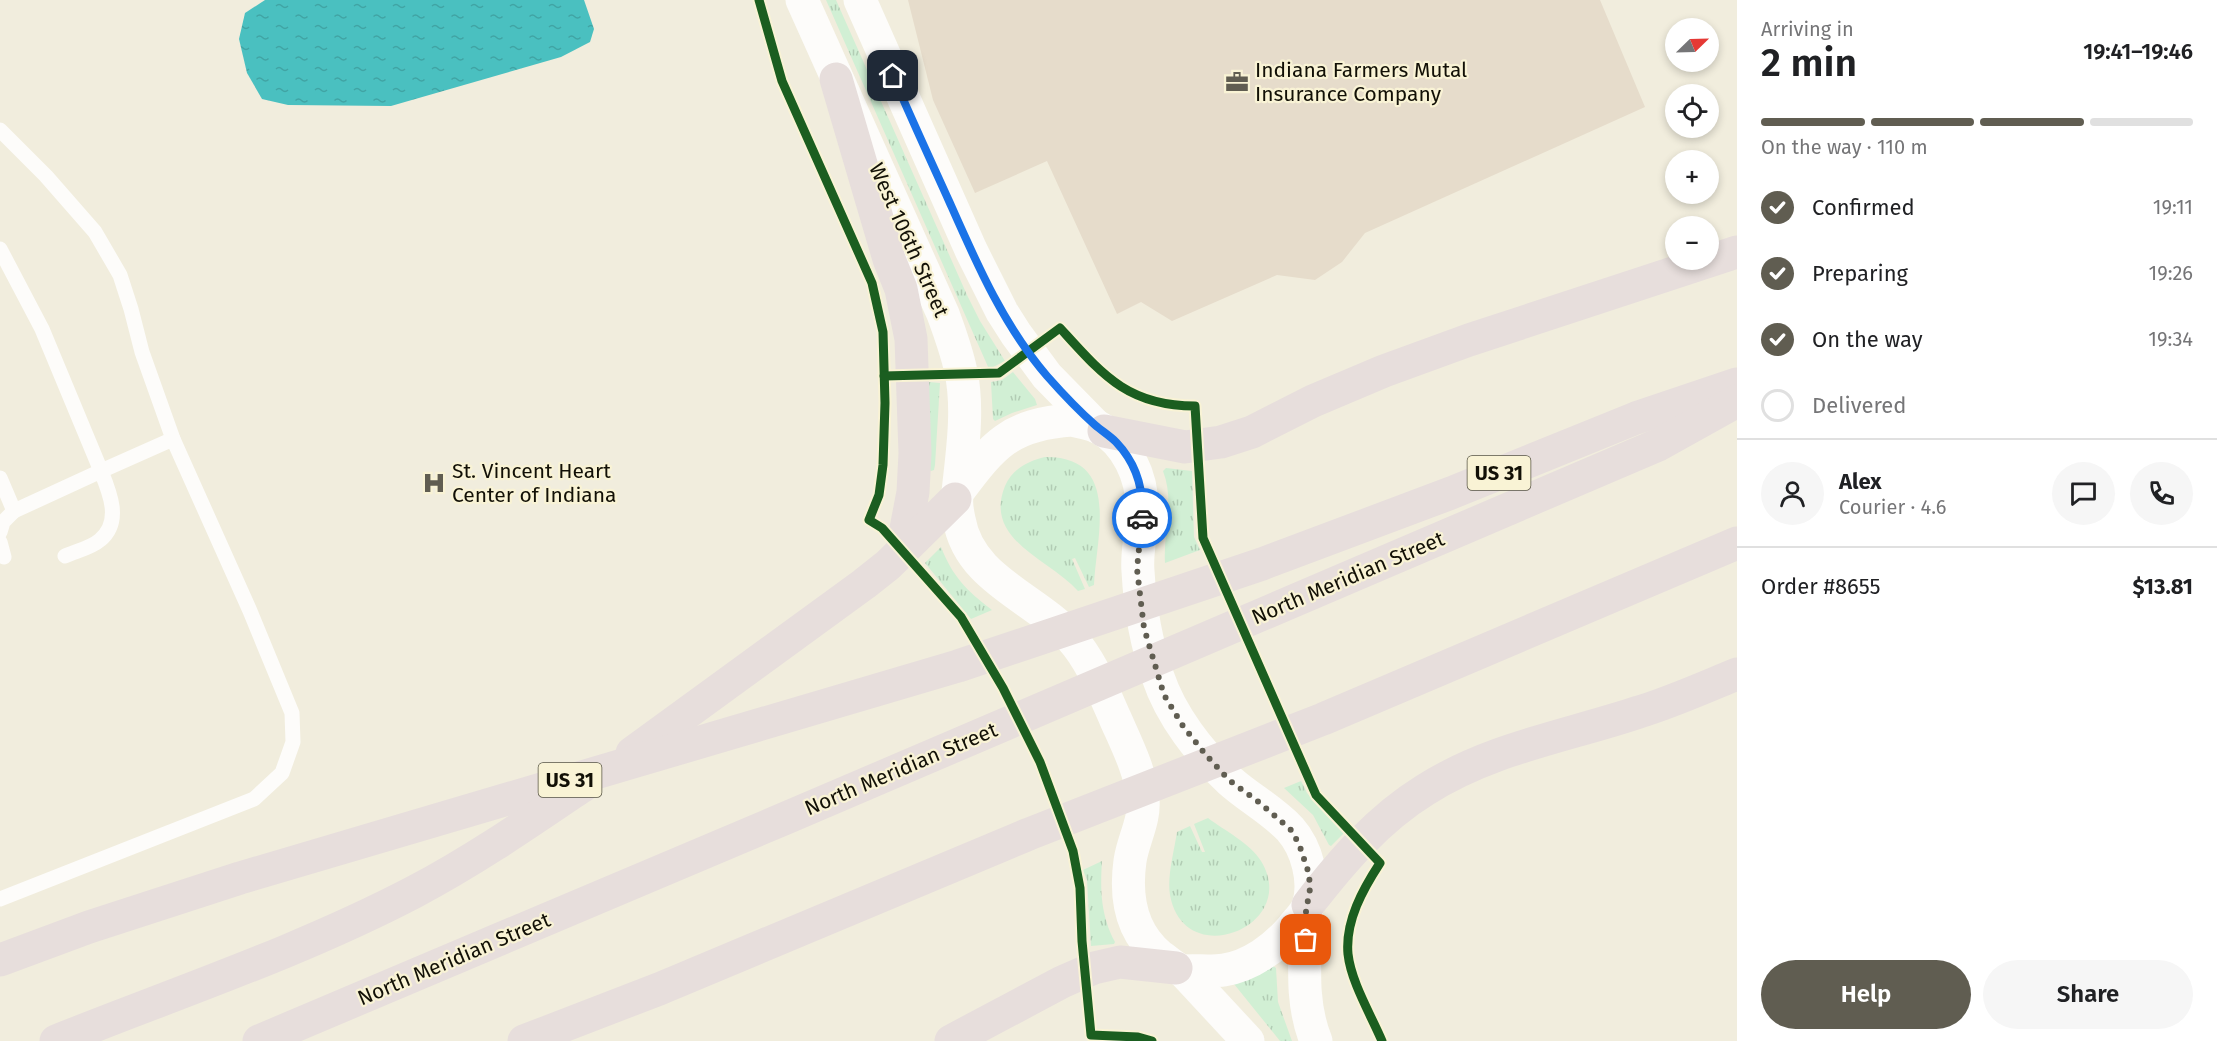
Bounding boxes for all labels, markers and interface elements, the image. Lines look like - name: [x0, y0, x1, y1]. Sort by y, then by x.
- text: Arriving in: [1761, 17, 1854, 41]
- north arrow: [1665, 18, 1719, 72]
- map controls: [1665, 18, 1719, 270]
- text: 19:41–19:46: [2083, 38, 2193, 65]
- text: 2 min: [1761, 40, 1857, 86]
- pin: [867, 50, 918, 101]
- place label: Indiana Farmers Mutal Insurance Company: [1255, 57, 1467, 107]
- icon: home: [876, 59, 909, 92]
- office icon: Indiana Farmers Mutal Insurance Company: [1224, 69, 1250, 95]
- button: locate: [1665, 84, 1719, 138]
- text: On the way · 110 m: [1761, 135, 1928, 159]
- button: +: [1665, 150, 1719, 204]
- street label: West 106th Street: [863, 159, 955, 321]
- icon: check: [1761, 191, 1794, 224]
- text: Confirmed: [1812, 194, 1915, 221]
- text: 19:11: [2153, 195, 2193, 219]
- button: −: [1665, 216, 1719, 270]
- icon: check: [1761, 257, 1794, 290]
- text: Preparing: [1812, 260, 1908, 287]
- text: 19:26: [2148, 261, 2193, 285]
- icon: check: [1761, 323, 1794, 356]
- text: On the way: [1812, 326, 1923, 353]
- text: 19:34: [2148, 327, 2193, 351]
- text: Delivered: [1812, 392, 1907, 419]
- road number: US 31: [1468, 456, 1530, 490]
- place label: St. Vincent Heart Center of Indiana: [452, 458, 616, 508]
- button: person: [1761, 462, 1824, 525]
- button: chat: [2052, 462, 2115, 525]
- button: phone: [2130, 462, 2193, 525]
- text: Alex: [1839, 468, 1882, 495]
- hospital icon: St. Vincent Heart Center of Indiana: [421, 470, 447, 496]
- courier: [1112, 488, 1172, 548]
- text: Courier · 4.6: [1839, 495, 1946, 519]
- icon: car: [1126, 502, 1159, 535]
- street label: North Meridian Street: [1248, 525, 1449, 630]
- text: Order #8655: [1761, 573, 1881, 600]
- text: $13.81: [2132, 573, 2193, 600]
- street label: North Meridian Street: [801, 716, 1002, 821]
- road number: US 31: [538, 763, 602, 797]
- street label: North Meridian Street: [354, 906, 555, 1011]
- pin: [1280, 914, 1331, 965]
- icon: bag: [1289, 923, 1322, 956]
- button: Help: [1761, 960, 1971, 1029]
- button: Share: [1983, 960, 2193, 1029]

